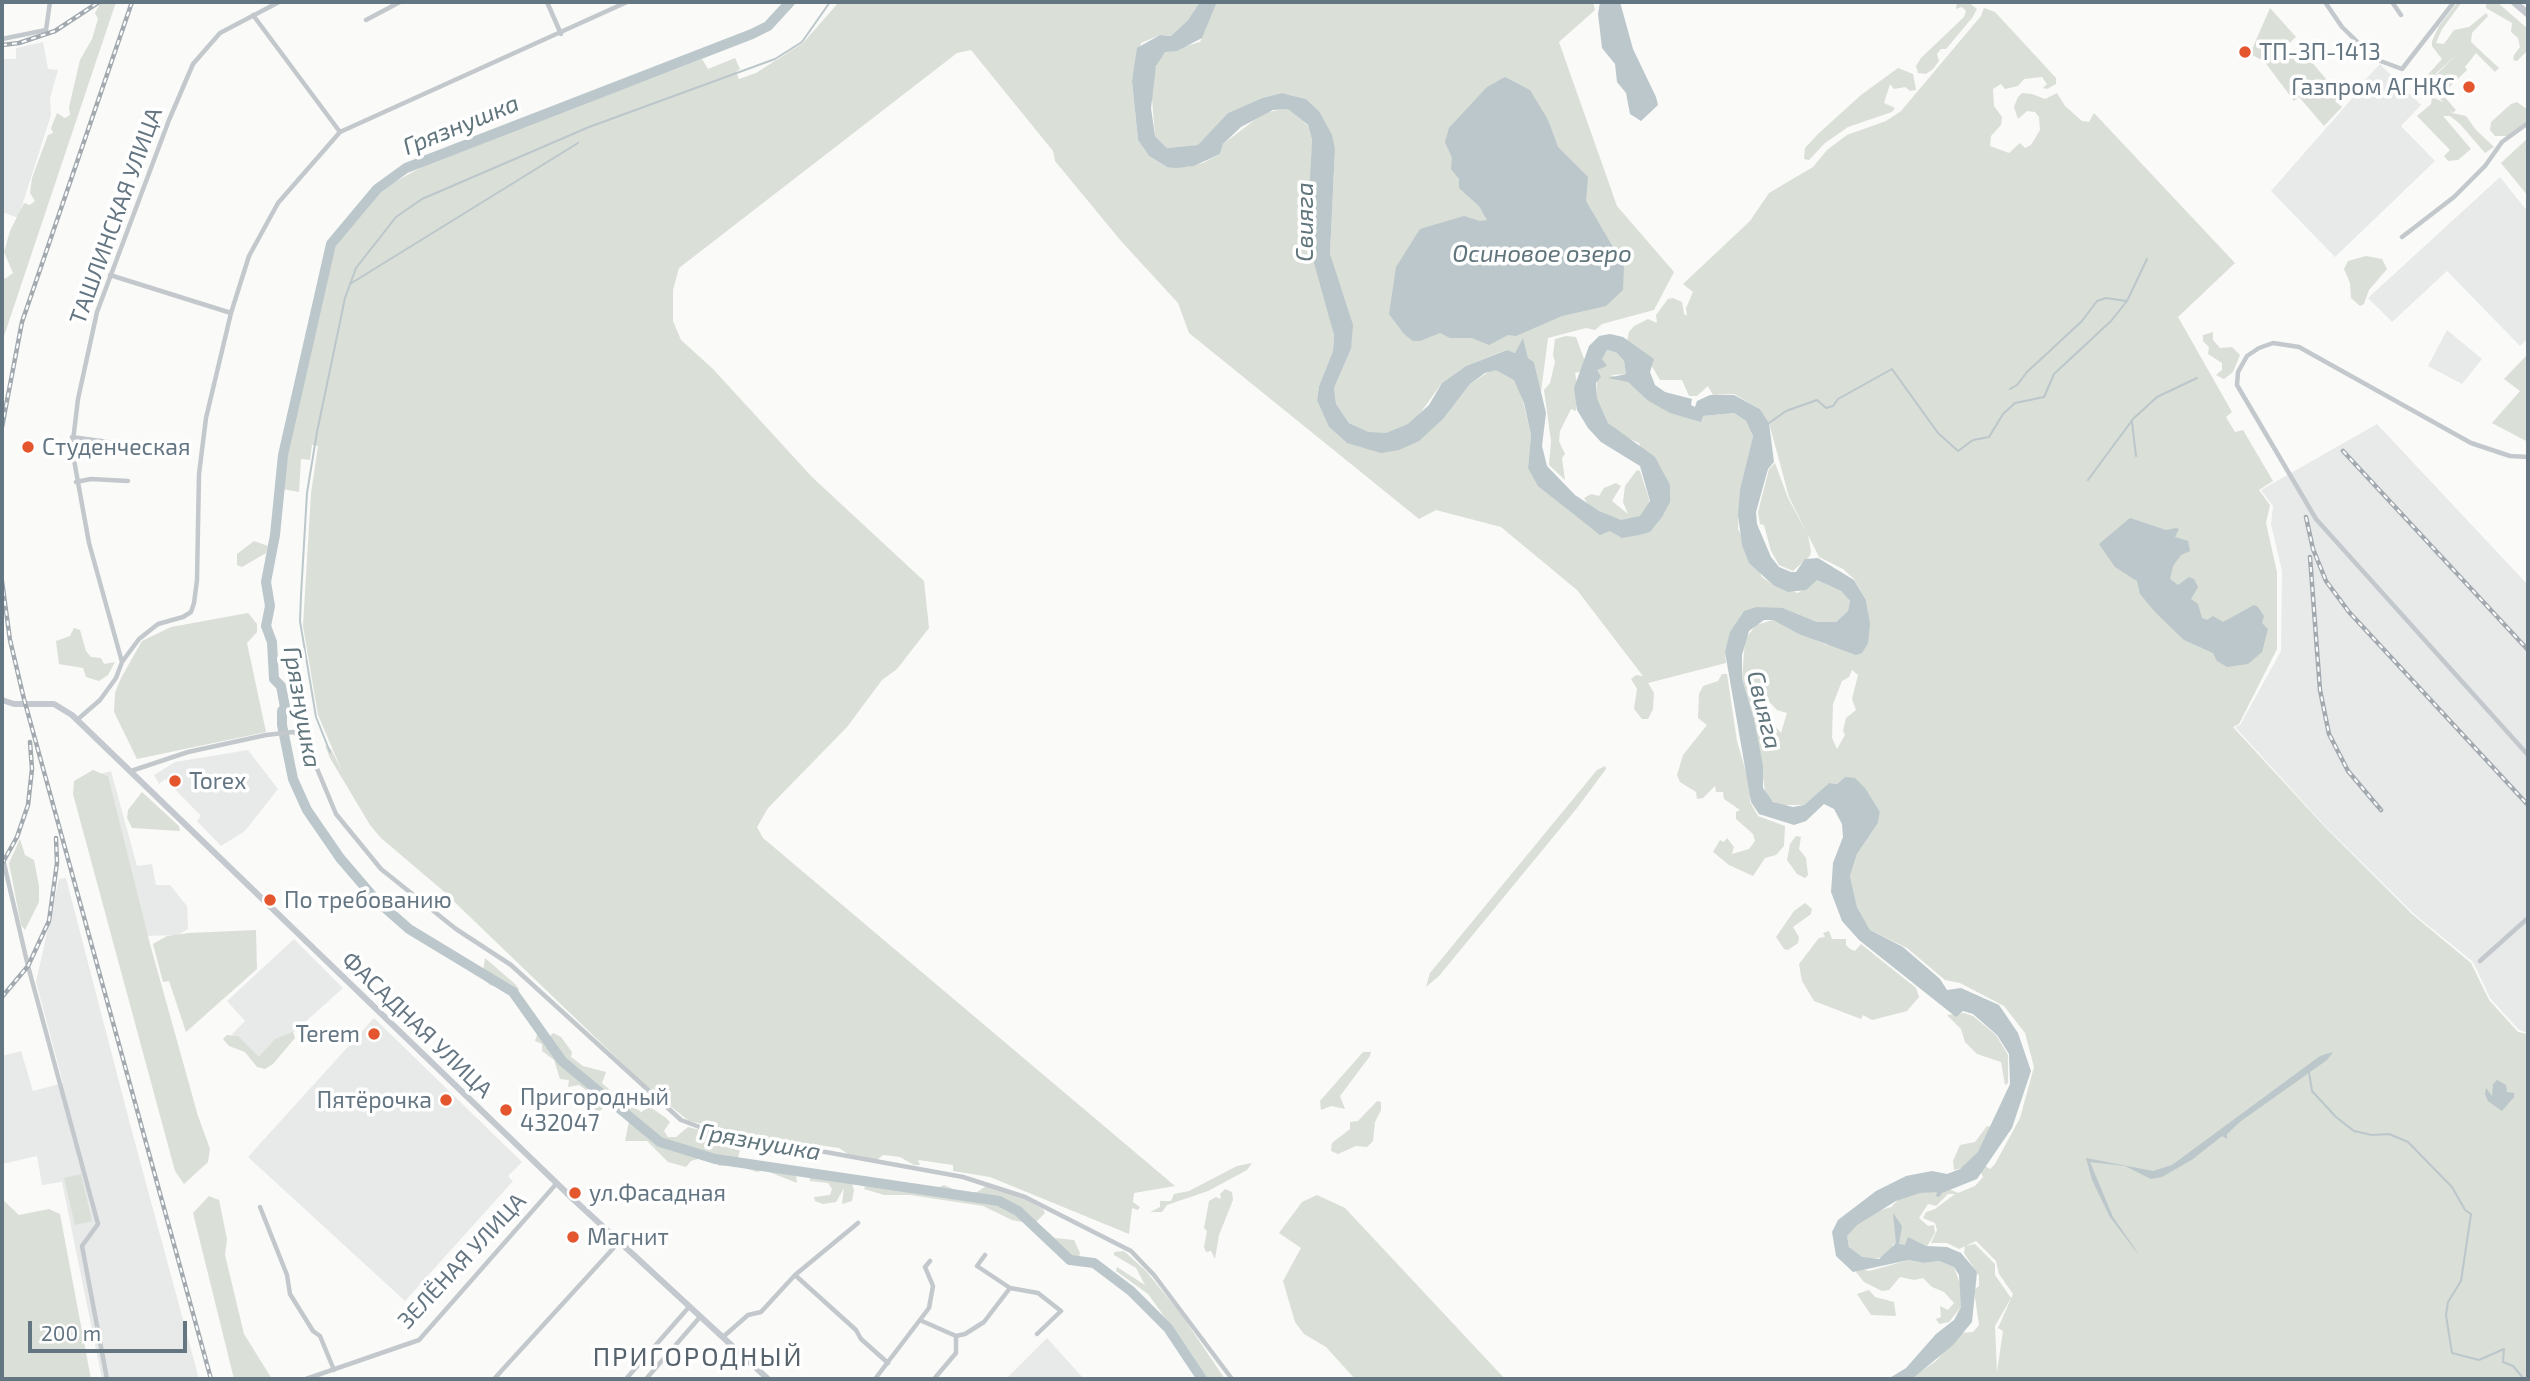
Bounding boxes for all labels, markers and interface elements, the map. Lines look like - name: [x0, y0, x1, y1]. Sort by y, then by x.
- place label: ТП-ЗП-1413: [2259, 38, 2381, 66]
- marker: ТП-ЗП-1413: [2237, 44, 2253, 60]
- place label: Газпром АГНКС: [2291, 73, 2455, 101]
- marker: Газпром АГНКС: [2461, 79, 2477, 95]
- water label: Грязнушка: [399, 89, 523, 161]
- street label: ТАШЛИНСКАЯ УЛИЦА: [64, 104, 168, 328]
- water label: Свияга: [1291, 182, 1319, 262]
- water label: Осиновое озеро: [1452, 240, 1632, 268]
- place label: Студенческая: [42, 433, 190, 461]
- marker: Студенческая: [20, 439, 36, 455]
- water label: Грязнушка: [277, 644, 327, 770]
- water label: Свияга: [1740, 668, 1788, 752]
- place label: Torex: [189, 767, 246, 795]
- marker: Torex: [167, 773, 183, 789]
- place label: По требованию: [284, 886, 452, 914]
- marker: По требованию: [262, 892, 278, 908]
- street label: ФАСАДНАЯ УЛИЦА: [336, 946, 498, 1104]
- place label: Terem: [295, 1020, 360, 1048]
- marker: Terem: [366, 1026, 382, 1042]
- place label: Пригородный 432047: [520, 1083, 669, 1137]
- place label: Пятёрочка: [317, 1086, 432, 1114]
- marker: Пятёрочка: [438, 1092, 454, 1108]
- marker: Пригородный 432047: [498, 1102, 514, 1118]
- water label: Грязнушка: [697, 1117, 823, 1167]
- place label: ул.Фасадная: [589, 1179, 726, 1207]
- marker: ул.Фасадная: [567, 1185, 583, 1201]
- street label: ЗЕЛЁНАЯ УЛИЦА: [392, 1187, 532, 1335]
- place label: Магнит: [587, 1223, 669, 1251]
- marker: Магнит: [565, 1229, 581, 1245]
- scale bar: [32, 1308, 191, 1352]
- text: 200 m: [41, 1320, 101, 1345]
- district label: ПРИГОРОДНЫЙ: [594, 1341, 802, 1373]

